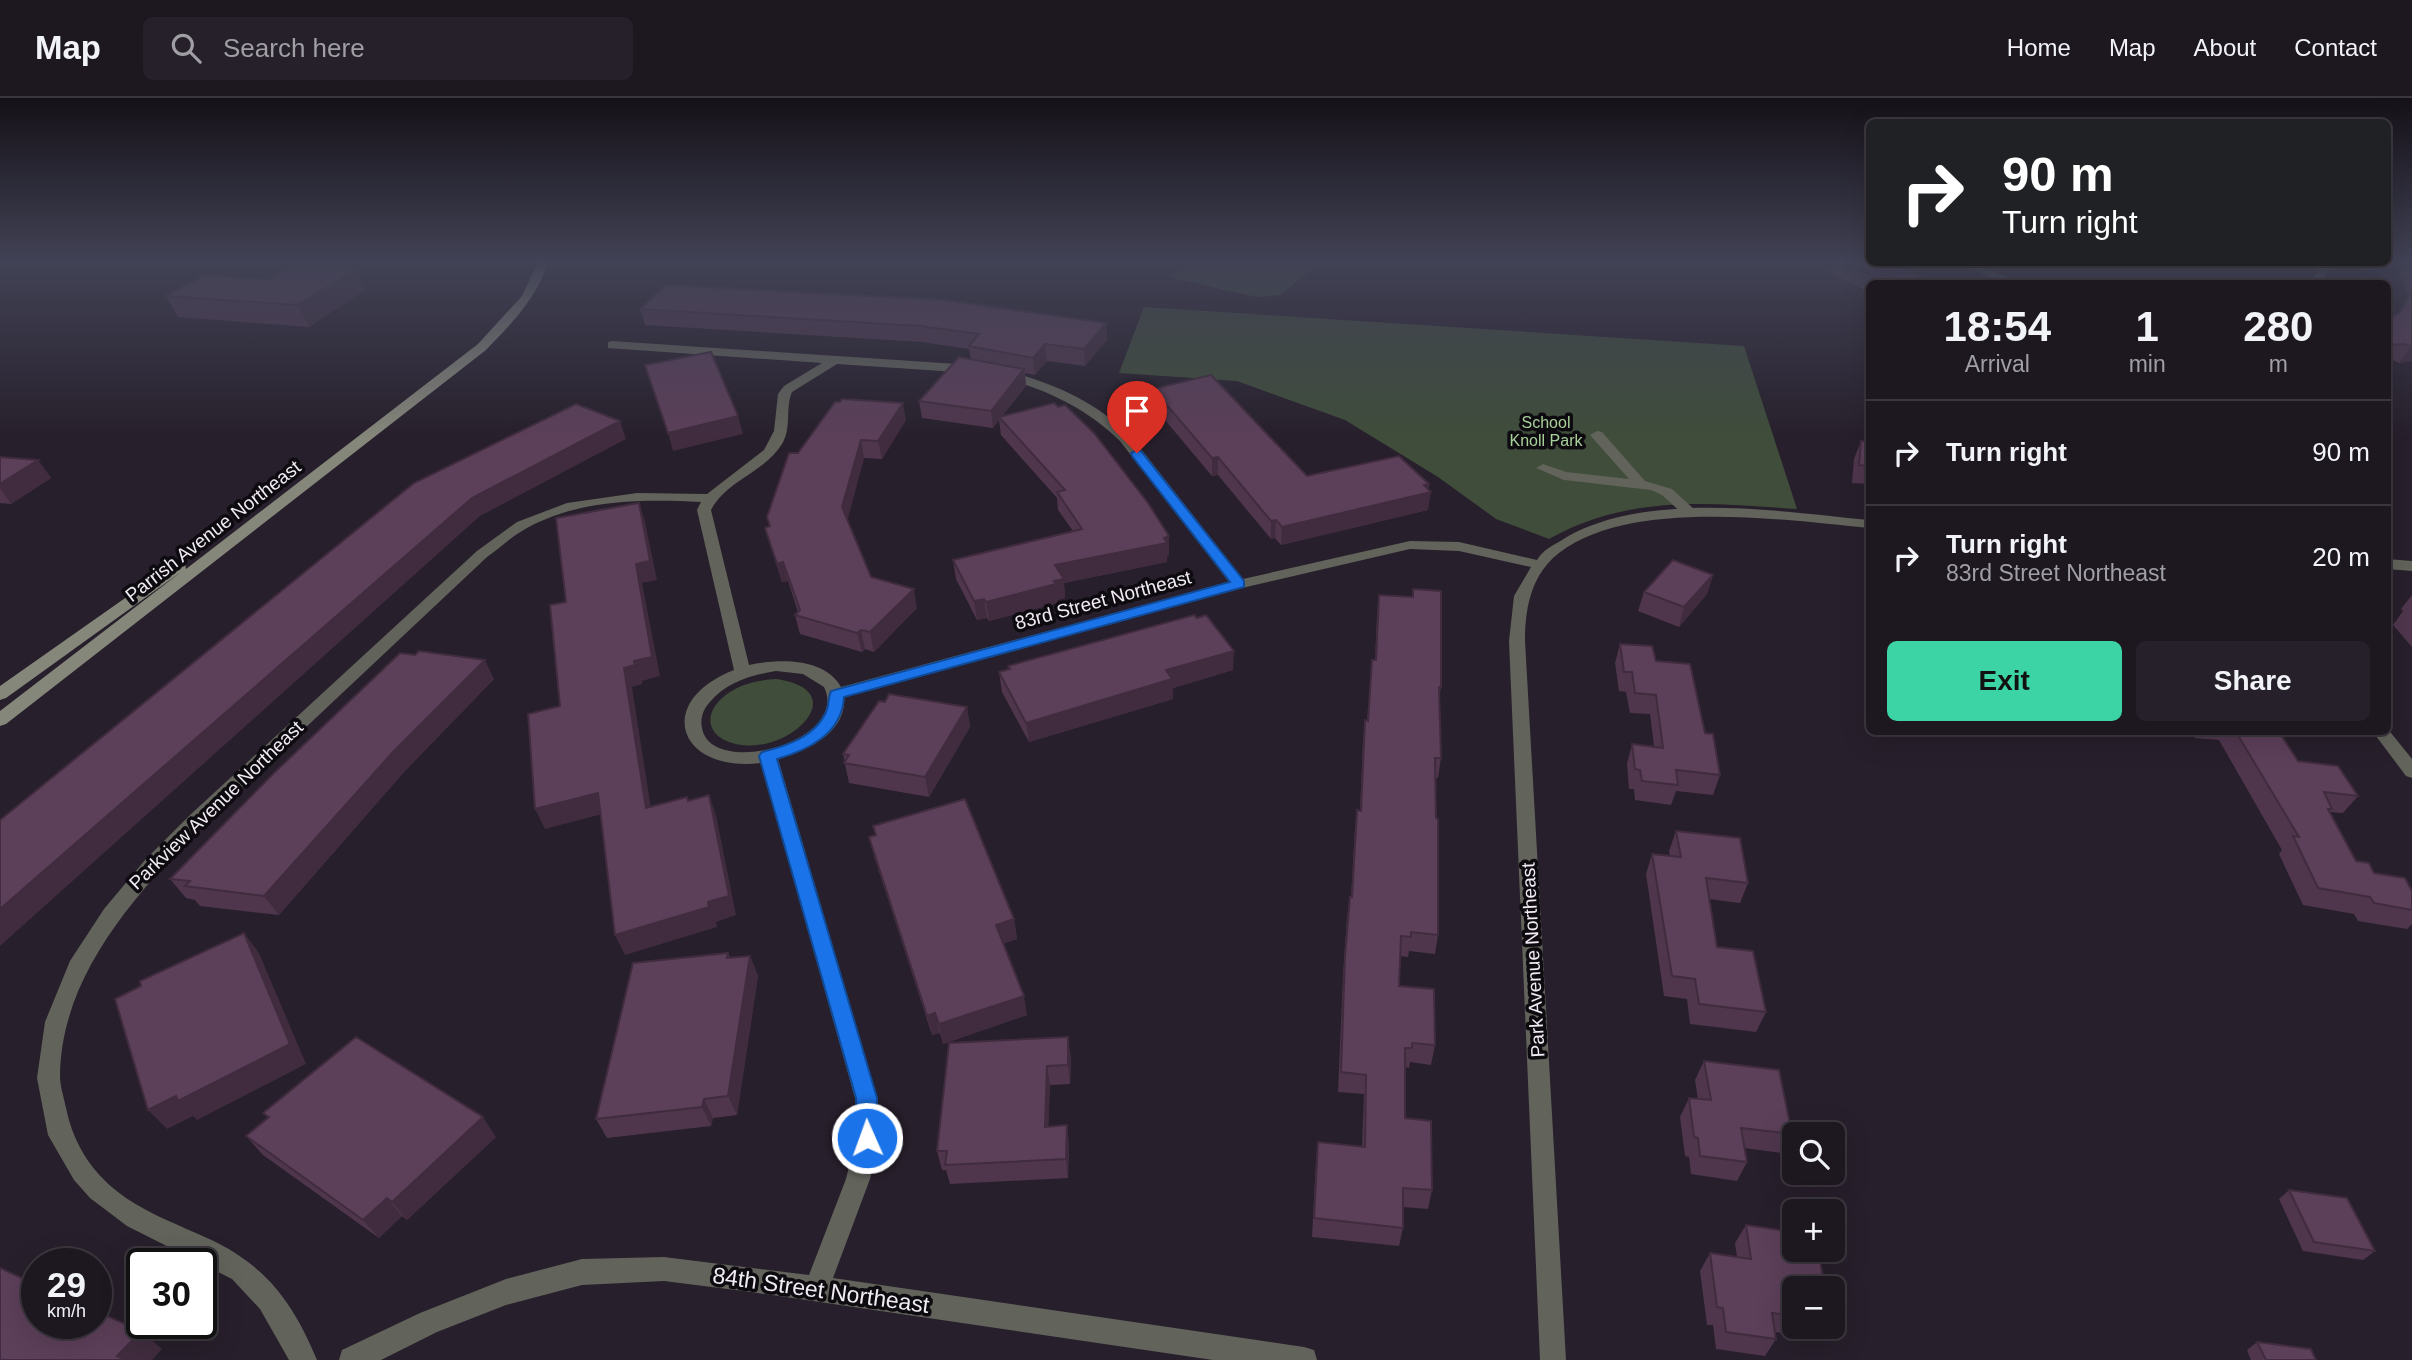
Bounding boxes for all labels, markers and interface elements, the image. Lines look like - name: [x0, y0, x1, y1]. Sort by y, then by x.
- search box: [143, 17, 633, 80]
- text: Map: [35, 29, 101, 66]
- icon: search: [167, 29, 205, 67]
- text: Search here: [223, 33, 365, 63]
- text: Home: [2007, 34, 2071, 61]
- text: Map: [2109, 34, 2156, 61]
- text: About: [2194, 34, 2256, 61]
- text: Contact: [2294, 34, 2377, 61]
- icon: right: [1887, 147, 1978, 238]
- text: 90 m: [2002, 147, 2114, 201]
- text: Turn right: [2002, 204, 2138, 240]
- text: 18:54: [1944, 303, 2051, 350]
- text: 1: [2135, 303, 2159, 350]
- text: 280: [2243, 303, 2313, 350]
- text: Arrival: [1965, 351, 2030, 377]
- text: min: [2129, 351, 2166, 377]
- text: m: [2269, 351, 2288, 377]
- pin: [1107, 381, 1167, 453]
- icon: arrive: [1118, 392, 1156, 430]
- park label: School Knoll Park: [1510, 414, 1583, 449]
- icon: right: [1887, 434, 1925, 472]
- text: Turn right: [1946, 437, 2067, 467]
- text: 90 m: [2312, 437, 2370, 467]
- street label: Parrish Avenue Northeast: [121, 456, 305, 606]
- text: Turn right: [1946, 529, 2067, 559]
- icon: right: [1887, 539, 1925, 577]
- text: 20 m: [2312, 542, 2370, 572]
- text: 83rd Street Northeast: [1946, 560, 2166, 586]
- street label: 83rd Street Northeast: [1013, 566, 1194, 634]
- button: Exit: [1887, 641, 2122, 721]
- button: Share: [2136, 641, 2370, 721]
- street label: Parkview Avenue Northeast: [125, 716, 308, 894]
- street label: Park Avenue Northeast: [1517, 861, 1549, 1058]
- position arrow: [830, 1101, 904, 1175]
- map controls: [1782, 1122, 1845, 1339]
- button: search: [1782, 1122, 1845, 1185]
- button: +: [1782, 1199, 1845, 1262]
- speed limit sign: 30: [126, 1248, 217, 1339]
- street label: 84th Street Northeast: [711, 1262, 932, 1318]
- text: 29: [47, 1265, 86, 1304]
- button: −: [1782, 1276, 1845, 1339]
- text: km/h: [47, 1301, 86, 1321]

